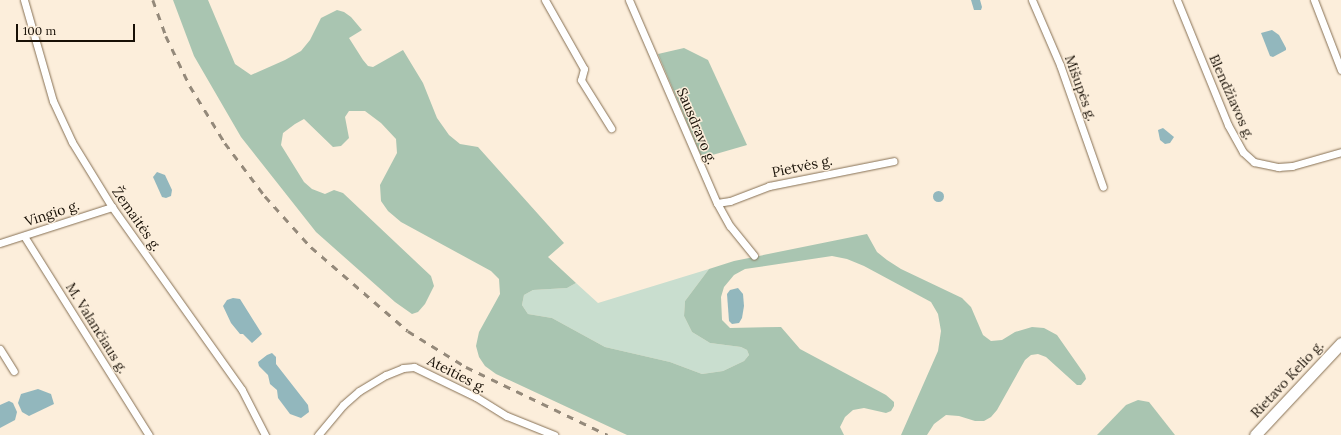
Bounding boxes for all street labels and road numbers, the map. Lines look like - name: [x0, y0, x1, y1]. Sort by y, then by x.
- street label: Blendžiavos g.: [1206, 52, 1258, 142]
- street label: Mišupės g.: [1061, 53, 1101, 123]
- street label: Sausdravo g.: [673, 85, 721, 167]
- street label: Pietvės g.: [770, 151, 834, 181]
- street label: Žemaitės g.: [109, 184, 165, 254]
- street label: Vingio g.: [23, 196, 81, 230]
- street label: M. Valančiaus g.: [62, 280, 132, 376]
- street label: Rietavo Kelio g.: [1247, 337, 1327, 421]
- street label: Ateities g.: [425, 352, 489, 396]

